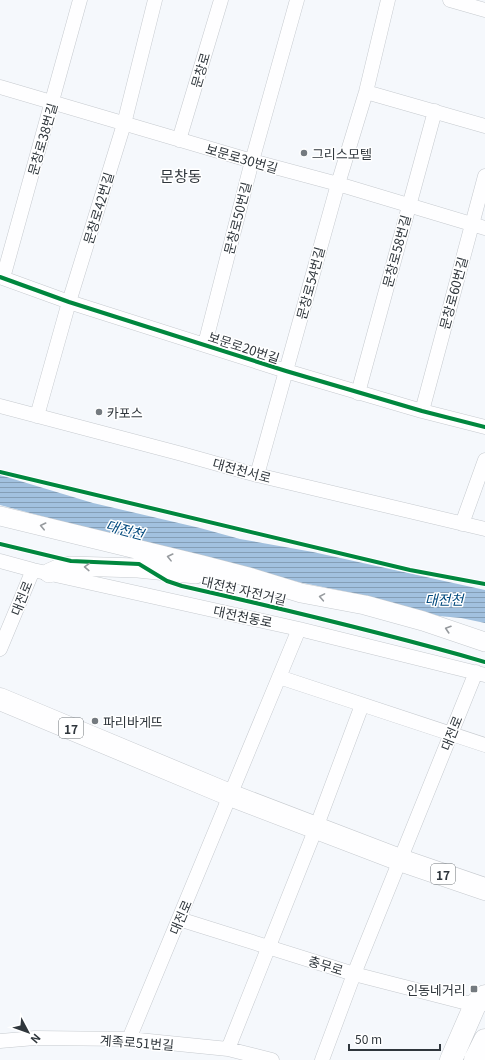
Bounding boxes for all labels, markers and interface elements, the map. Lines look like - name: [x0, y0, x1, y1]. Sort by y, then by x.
- street label: 문창로: [186, 50, 214, 90]
- street label: 문창로38번길: [23, 101, 61, 177]
- street label: 보문로30번길: [204, 139, 280, 177]
- place label: 그리스모텔: [312, 144, 372, 163]
- marker: 그리스모텔: [299, 148, 309, 158]
- district label: 문창동: [160, 165, 202, 186]
- street label: 문창로42번길: [78, 170, 118, 246]
- street label: 문창로50번길: [219, 180, 255, 256]
- street label: 문창로58번길: [377, 213, 415, 289]
- street label: 문창로54번길: [291, 245, 329, 321]
- street label: 문창로60번길: [434, 255, 472, 331]
- street label: 보문로20번길: [206, 326, 282, 368]
- place label: 카포스: [107, 403, 143, 422]
- marker: 카포스: [94, 407, 104, 417]
- street label: 대전천서로: [211, 453, 273, 487]
- water label: 대전천: [104, 514, 147, 544]
- one-way arrow: [40, 523, 47, 531]
- one-way arrow: [167, 553, 173, 561]
- one-way arrow: [84, 563, 90, 571]
- street label: 대전천 자전거길: [200, 571, 288, 609]
- street label: 대전로: [5, 578, 37, 618]
- water label: 대전천: [425, 589, 464, 609]
- one-way arrow: [319, 593, 325, 602]
- street label: 대전천동로: [212, 600, 274, 632]
- one-way arrow: [445, 625, 452, 634]
- place label: 파리바게뜨: [103, 712, 163, 731]
- street label: 대전로: [435, 713, 467, 753]
- marker: 파리바게뜨: [90, 716, 100, 726]
- road number: 17: [59, 718, 83, 738]
- road number: 17: [431, 864, 455, 884]
- street label: 대전로: [164, 897, 196, 937]
- street label: 충무로: [306, 951, 346, 979]
- place label: 인동네거리: [406, 980, 466, 999]
- marker: 인동네거리: [469, 984, 479, 994]
- north arrow: [8, 1012, 48, 1052]
- scale bar: [349, 1026, 440, 1052]
- street label: 계족로51번길: [99, 1030, 175, 1054]
- text: 50 m: [355, 1030, 382, 1047]
- text: N: [28, 1031, 45, 1048]

